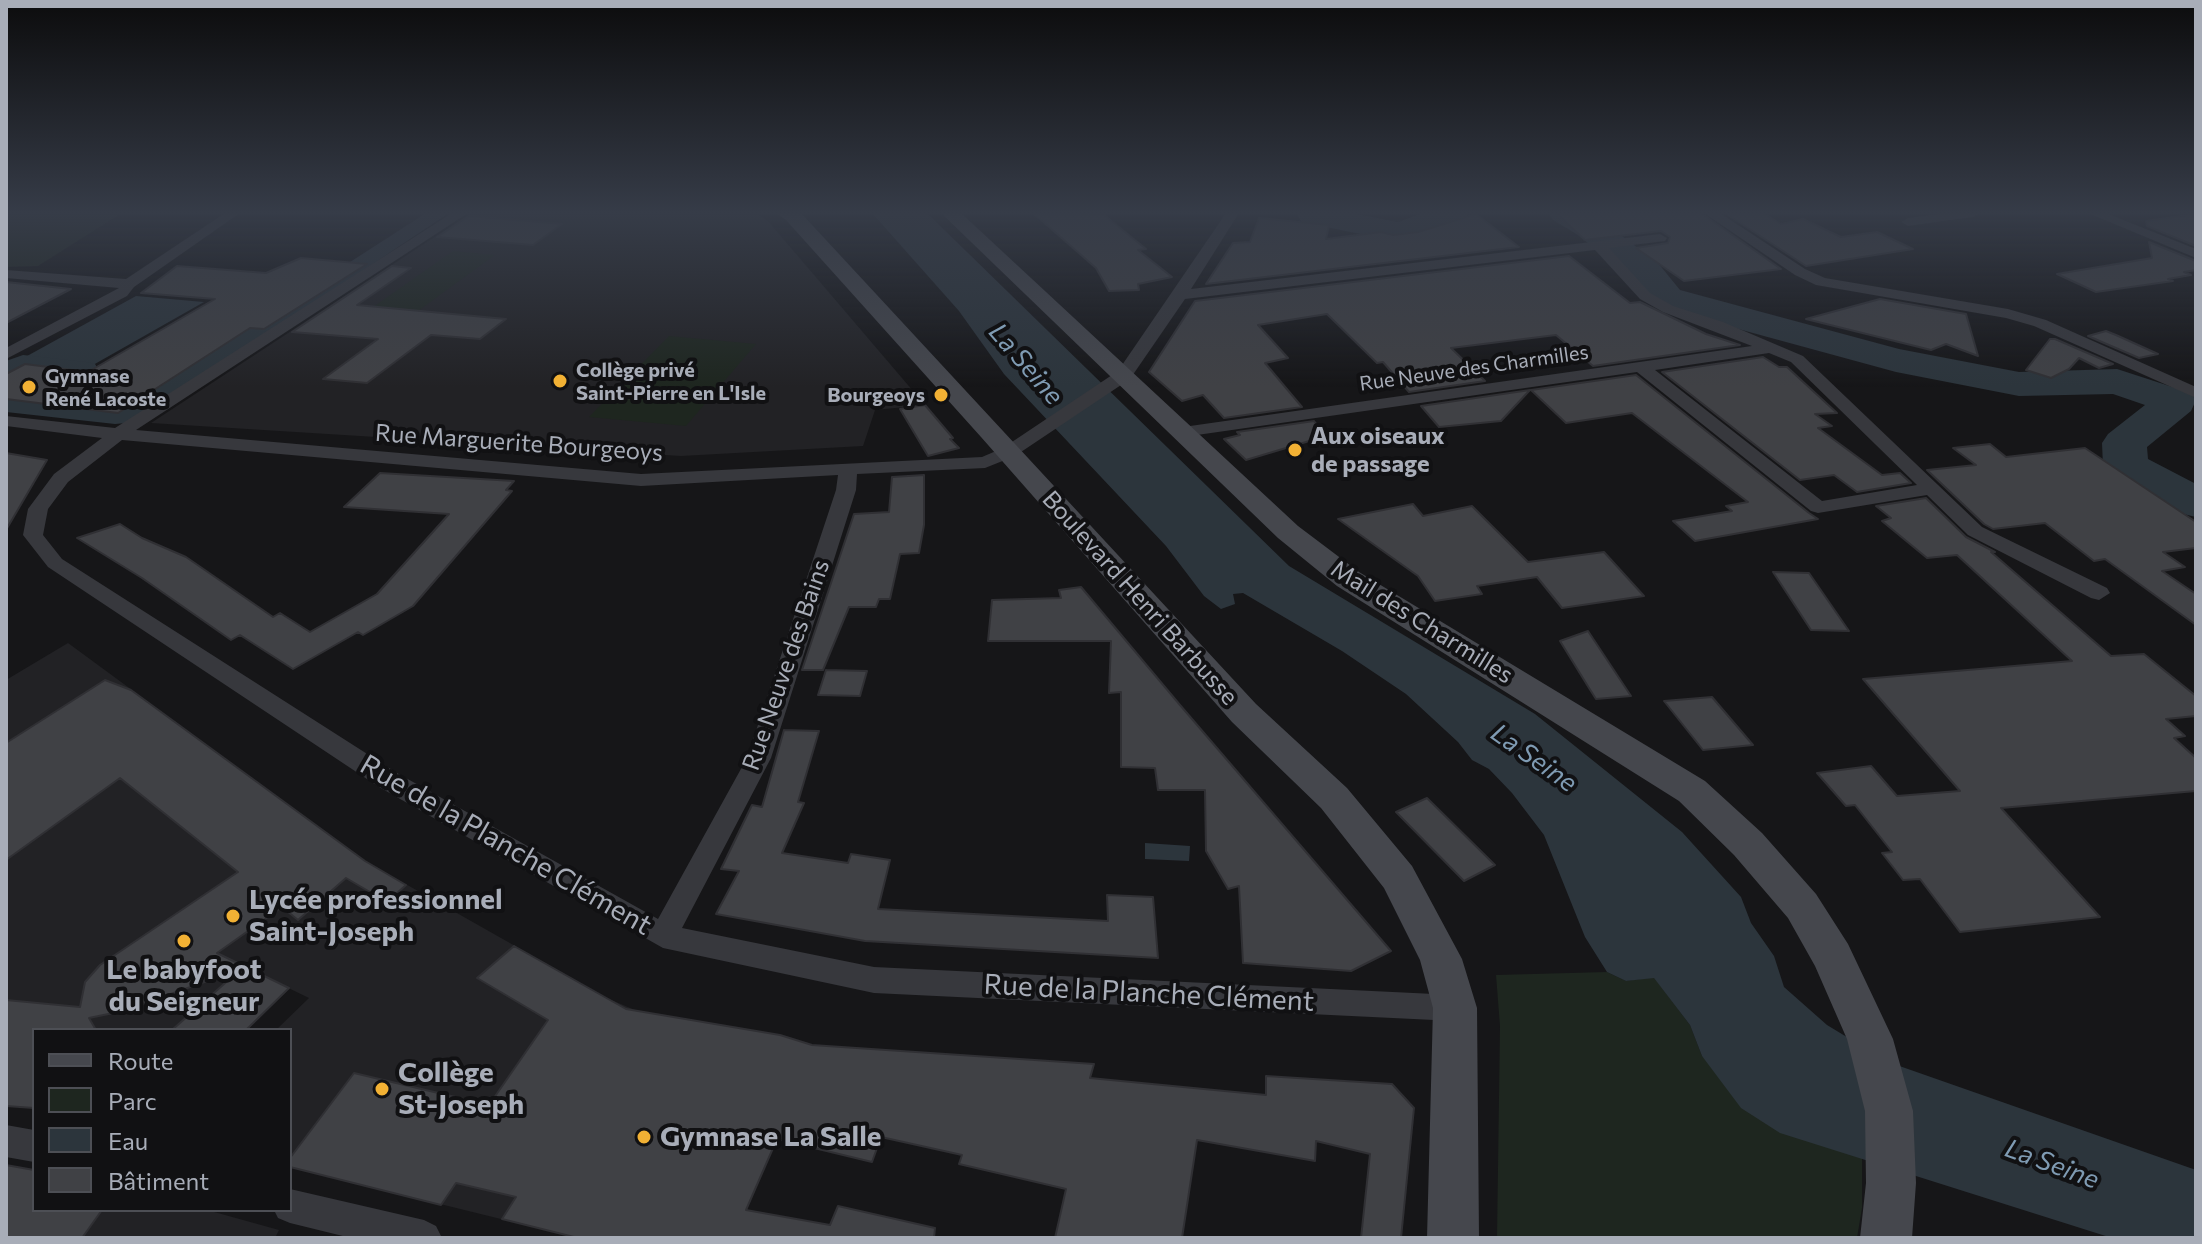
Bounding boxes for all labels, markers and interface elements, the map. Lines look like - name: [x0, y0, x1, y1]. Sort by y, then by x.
- water label: La Seine: [982, 317, 1070, 411]
- street label: Rue Neuve des Charmilles: [1358, 340, 1590, 396]
- place label: Collège privé Saint-Pierre en L'Isle: [576, 358, 766, 405]
- place label: Gymnase René Lacoste: [45, 364, 166, 411]
- marker: Collège privé Saint-Pierre en L'Isle: [551, 372, 569, 390]
- marker: Gymnase René Lacoste: [20, 378, 38, 396]
- place label: Bourgeoys: [827, 383, 925, 407]
- marker: Bourgeoys: [932, 386, 950, 404]
- street label: Rue Marguerite Bourgeoys: [374, 419, 664, 467]
- place label: Aux oiseaux de passage: [1311, 422, 1445, 478]
- marker: Aux oiseaux de passage: [1286, 441, 1304, 459]
- street label: Boulevard Henri Barbusse: [1036, 485, 1244, 711]
- street label: Mail des Charmilles: [1326, 554, 1518, 690]
- street label: Rue Neuve des Bains: [736, 556, 836, 774]
- water label: La Seine: [1485, 717, 1583, 799]
- street label: Rue de la Planche Clément: [354, 748, 658, 942]
- place label: Lycée professionnel Saint-Joseph: [249, 883, 503, 949]
- marker: Lycée professionnel Saint-Joseph: [224, 907, 242, 925]
- marker: Le babyfoot du Seigneur: [175, 932, 193, 950]
- place label: Le babyfoot du Seigneur: [106, 953, 262, 1019]
- street label: Rue de la Planche Clément: [983, 968, 1315, 1018]
- legend: [32, 1028, 292, 1212]
- text: Route: [108, 1046, 173, 1075]
- place label: Collège St-Joseph: [398, 1056, 524, 1122]
- marker: Collège St-Joseph: [373, 1080, 391, 1098]
- text: Parc: [108, 1086, 157, 1115]
- place label: Gymnase La Salle: [660, 1120, 882, 1154]
- text: Eau: [108, 1126, 148, 1155]
- marker: Gymnase La Salle: [635, 1128, 653, 1146]
- water label: La Seine: [2001, 1133, 2103, 1195]
- text: Bâtiment: [108, 1166, 209, 1195]

